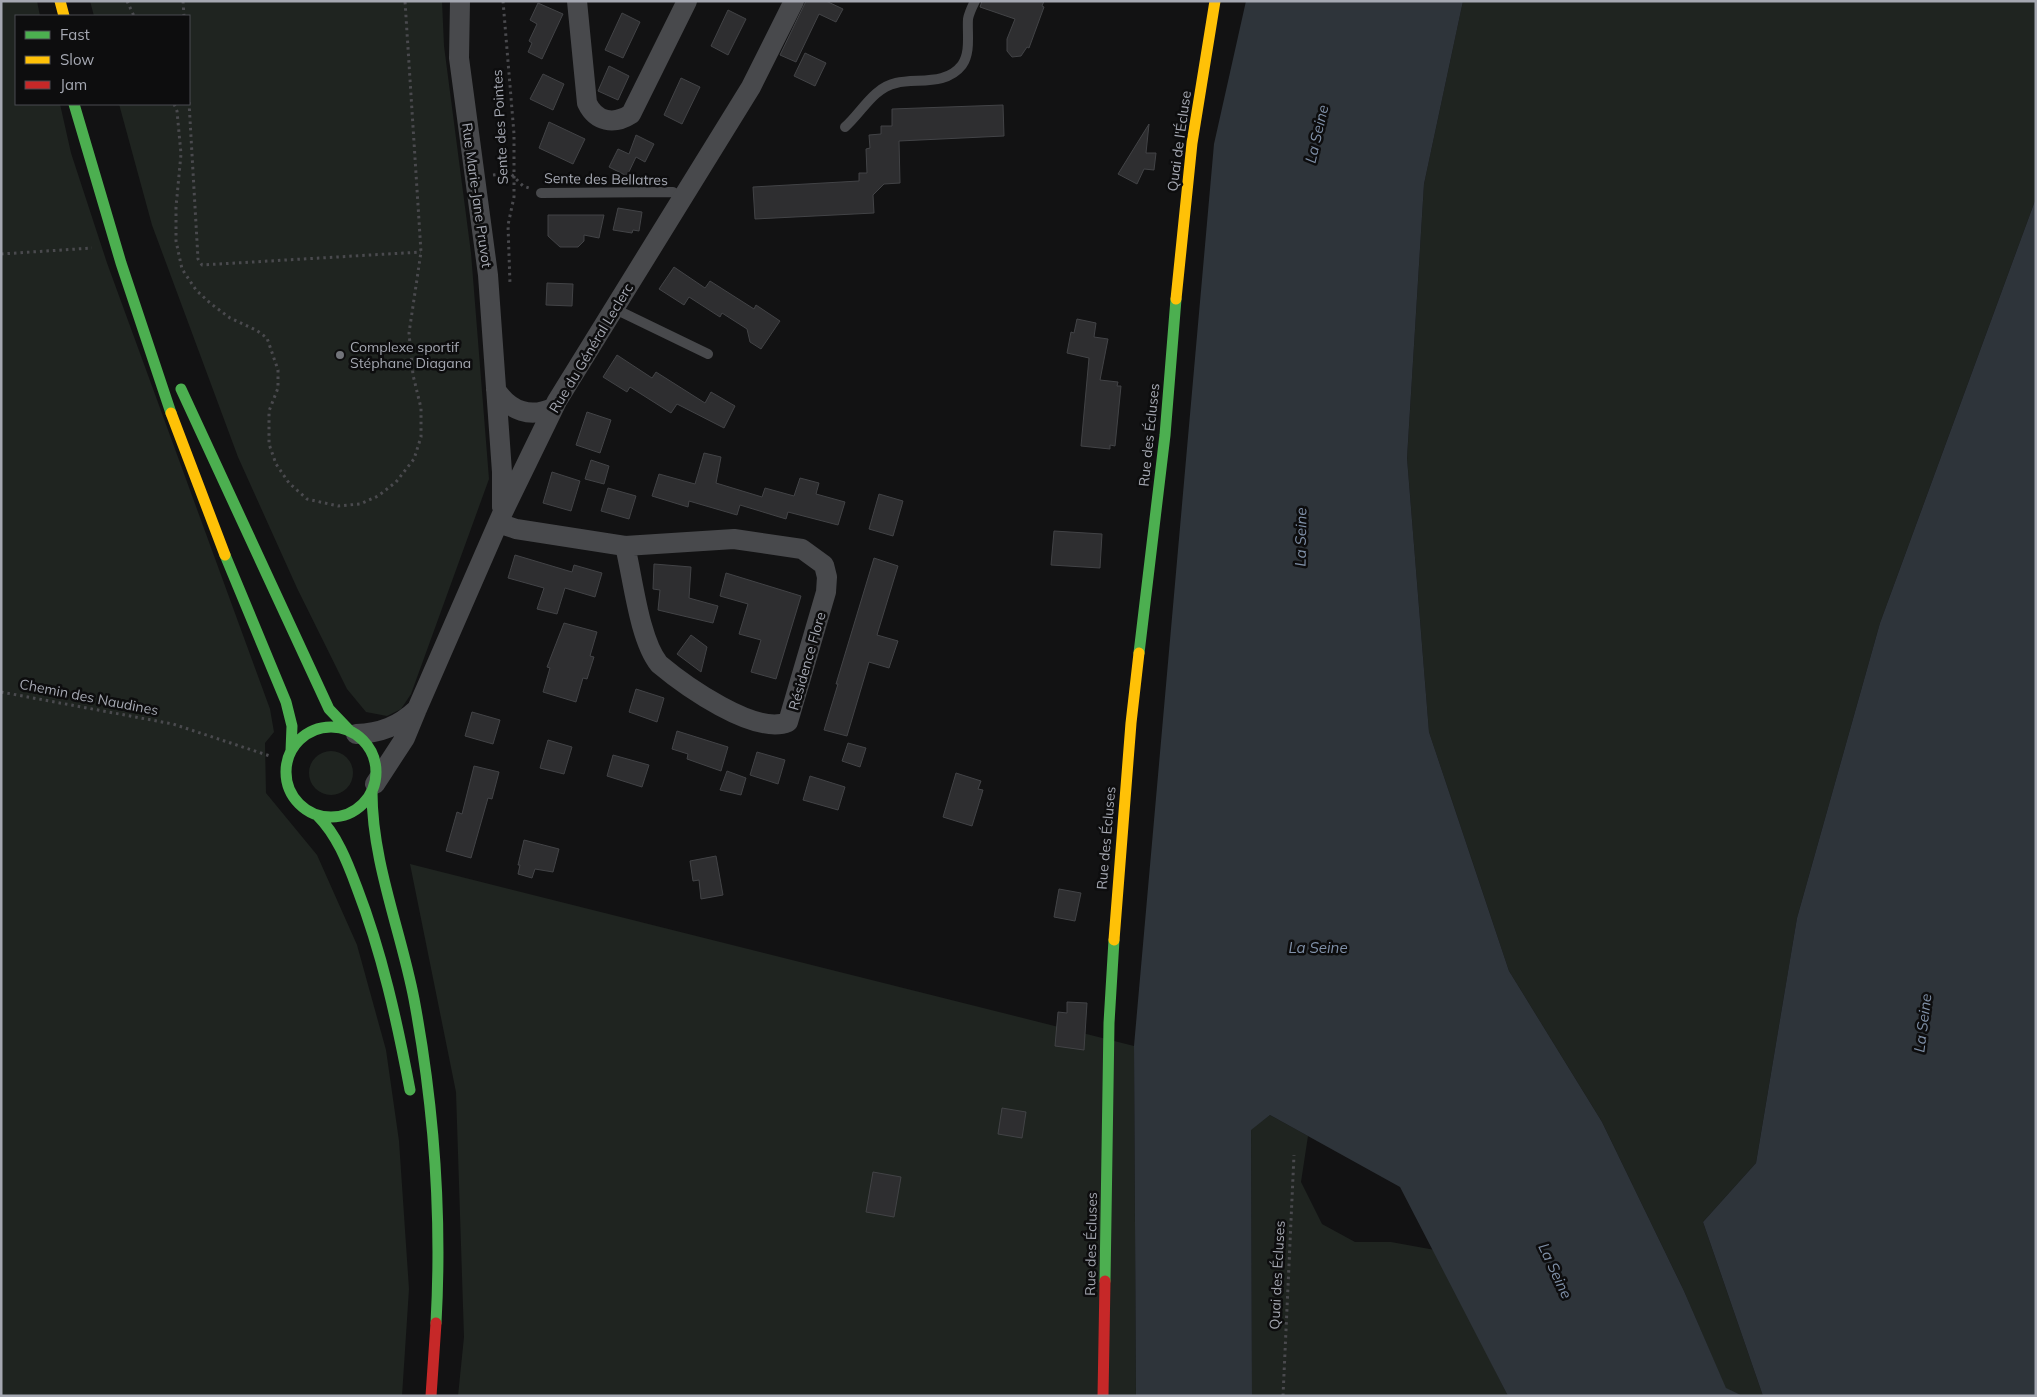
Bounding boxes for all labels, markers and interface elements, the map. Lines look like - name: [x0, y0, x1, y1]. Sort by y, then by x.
- legend: [15, 15, 190, 105]
- text: Fast: [60, 25, 90, 44]
- text: Slow: [60, 50, 94, 69]
- street label: Sente des Pointes: [488, 69, 512, 185]
- text: Jam: [60, 75, 87, 94]
- street label: Quai de l'Écluse: [1163, 90, 1195, 192]
- water label: La Seine: [1301, 103, 1332, 165]
- street label: Rue Marie-Jane Pruvot: [458, 121, 496, 269]
- street label: Sente des Bellatres: [544, 169, 668, 189]
- street label: Rue du Général Leclerc: [545, 280, 637, 416]
- place label: Complexe sportif Stéphane Diagana: [350, 338, 471, 372]
- marker: Complexe sportif Stéphane Diagana: [334, 349, 346, 361]
- street label: Rue des Écluses: [1135, 382, 1163, 487]
- water label: La Seine: [1290, 507, 1311, 567]
- street label: Résidence Flore: [784, 610, 830, 712]
- street label: Chemin des Naudines: [18, 675, 160, 719]
- street label: Rue des Écluses: [1093, 786, 1119, 890]
- water label: La Seine: [1288, 938, 1348, 957]
- water label: La Seine: [1909, 992, 1936, 1053]
- street label: Rue des Écluses: [1081, 1192, 1101, 1296]
- street label: Quai des Écluses: [1265, 1220, 1289, 1330]
- water label: La Seine: [1534, 1240, 1577, 1302]

